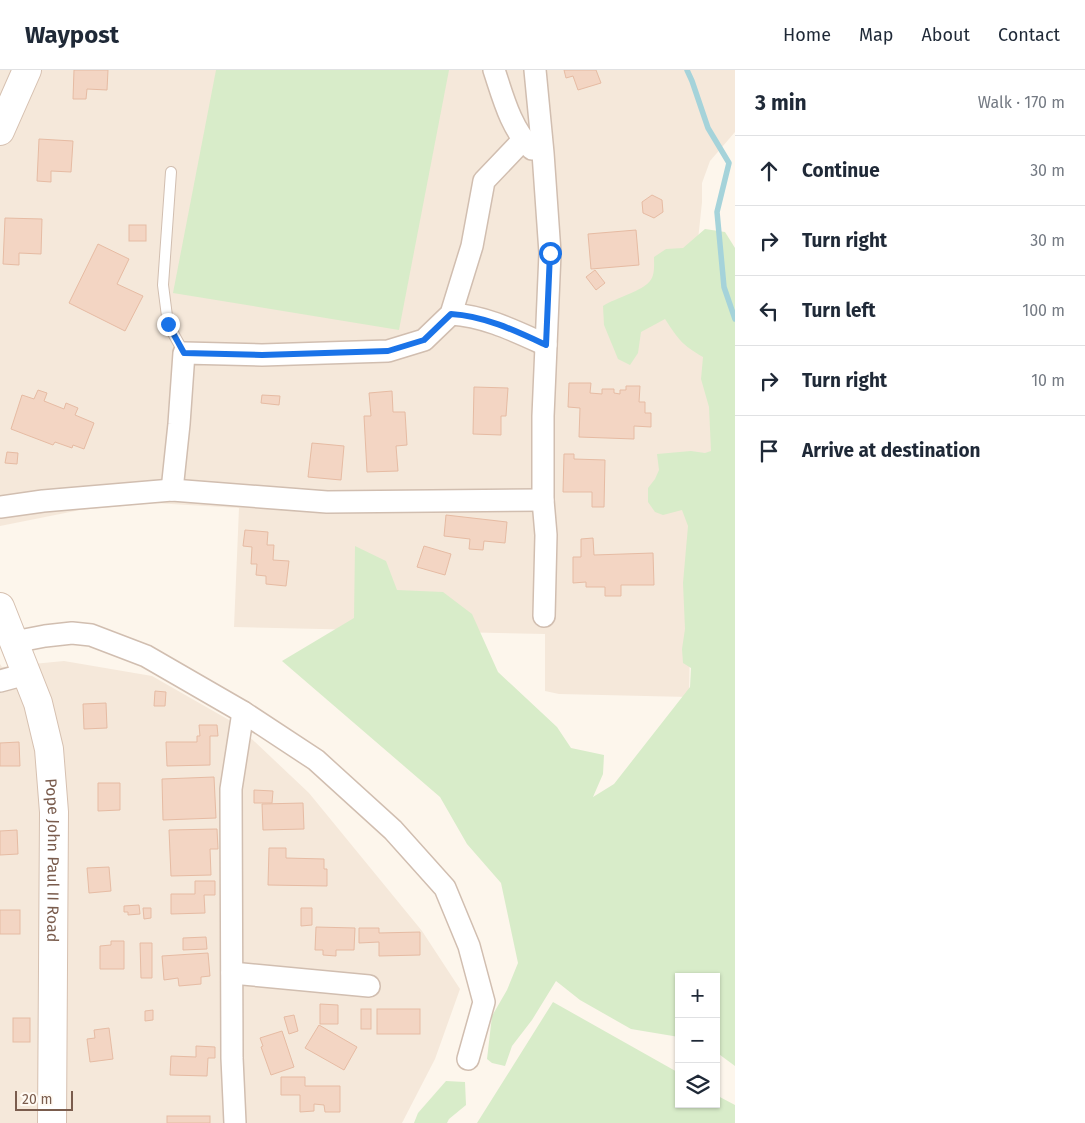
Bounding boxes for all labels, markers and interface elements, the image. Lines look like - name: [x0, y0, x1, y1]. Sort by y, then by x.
- text: Waypost: [25, 21, 119, 49]
- text: Home: [783, 24, 831, 46]
- text: Map: [859, 24, 893, 46]
- text: About: [921, 24, 970, 46]
- text: Contact: [998, 24, 1060, 46]
- text: 3 min: [755, 90, 807, 116]
- text: Walk · 170 m: [978, 93, 1065, 112]
- icon: ahead: [755, 157, 783, 185]
- text: Continue: [802, 159, 880, 182]
- text: 30 m: [1030, 161, 1065, 180]
- icon: right: [755, 227, 783, 255]
- text: Turn right: [802, 229, 887, 252]
- text: 30 m: [1030, 231, 1065, 250]
- route start: [539, 242, 562, 265]
- icon: left: [755, 297, 783, 325]
- text: Turn left: [802, 299, 876, 322]
- text: 100 m: [1022, 301, 1065, 320]
- route end: [157, 313, 180, 336]
- icon: right: [755, 367, 783, 395]
- text: Turn right: [802, 369, 887, 392]
- text: 10 m: [1031, 371, 1065, 390]
- icon: arrive: [755, 437, 783, 465]
- text: Arrive at destination: [802, 439, 981, 462]
- street label: Pope John Paul II Road: [41, 778, 63, 942]
- map controls: [675, 973, 720, 1108]
- button: +: [675, 973, 720, 1018]
- button: −: [675, 1018, 720, 1063]
- button: layers: [675, 1063, 720, 1108]
- scale bar: [15, 1088, 72, 1111]
- text: 20 m: [22, 1091, 52, 1108]

